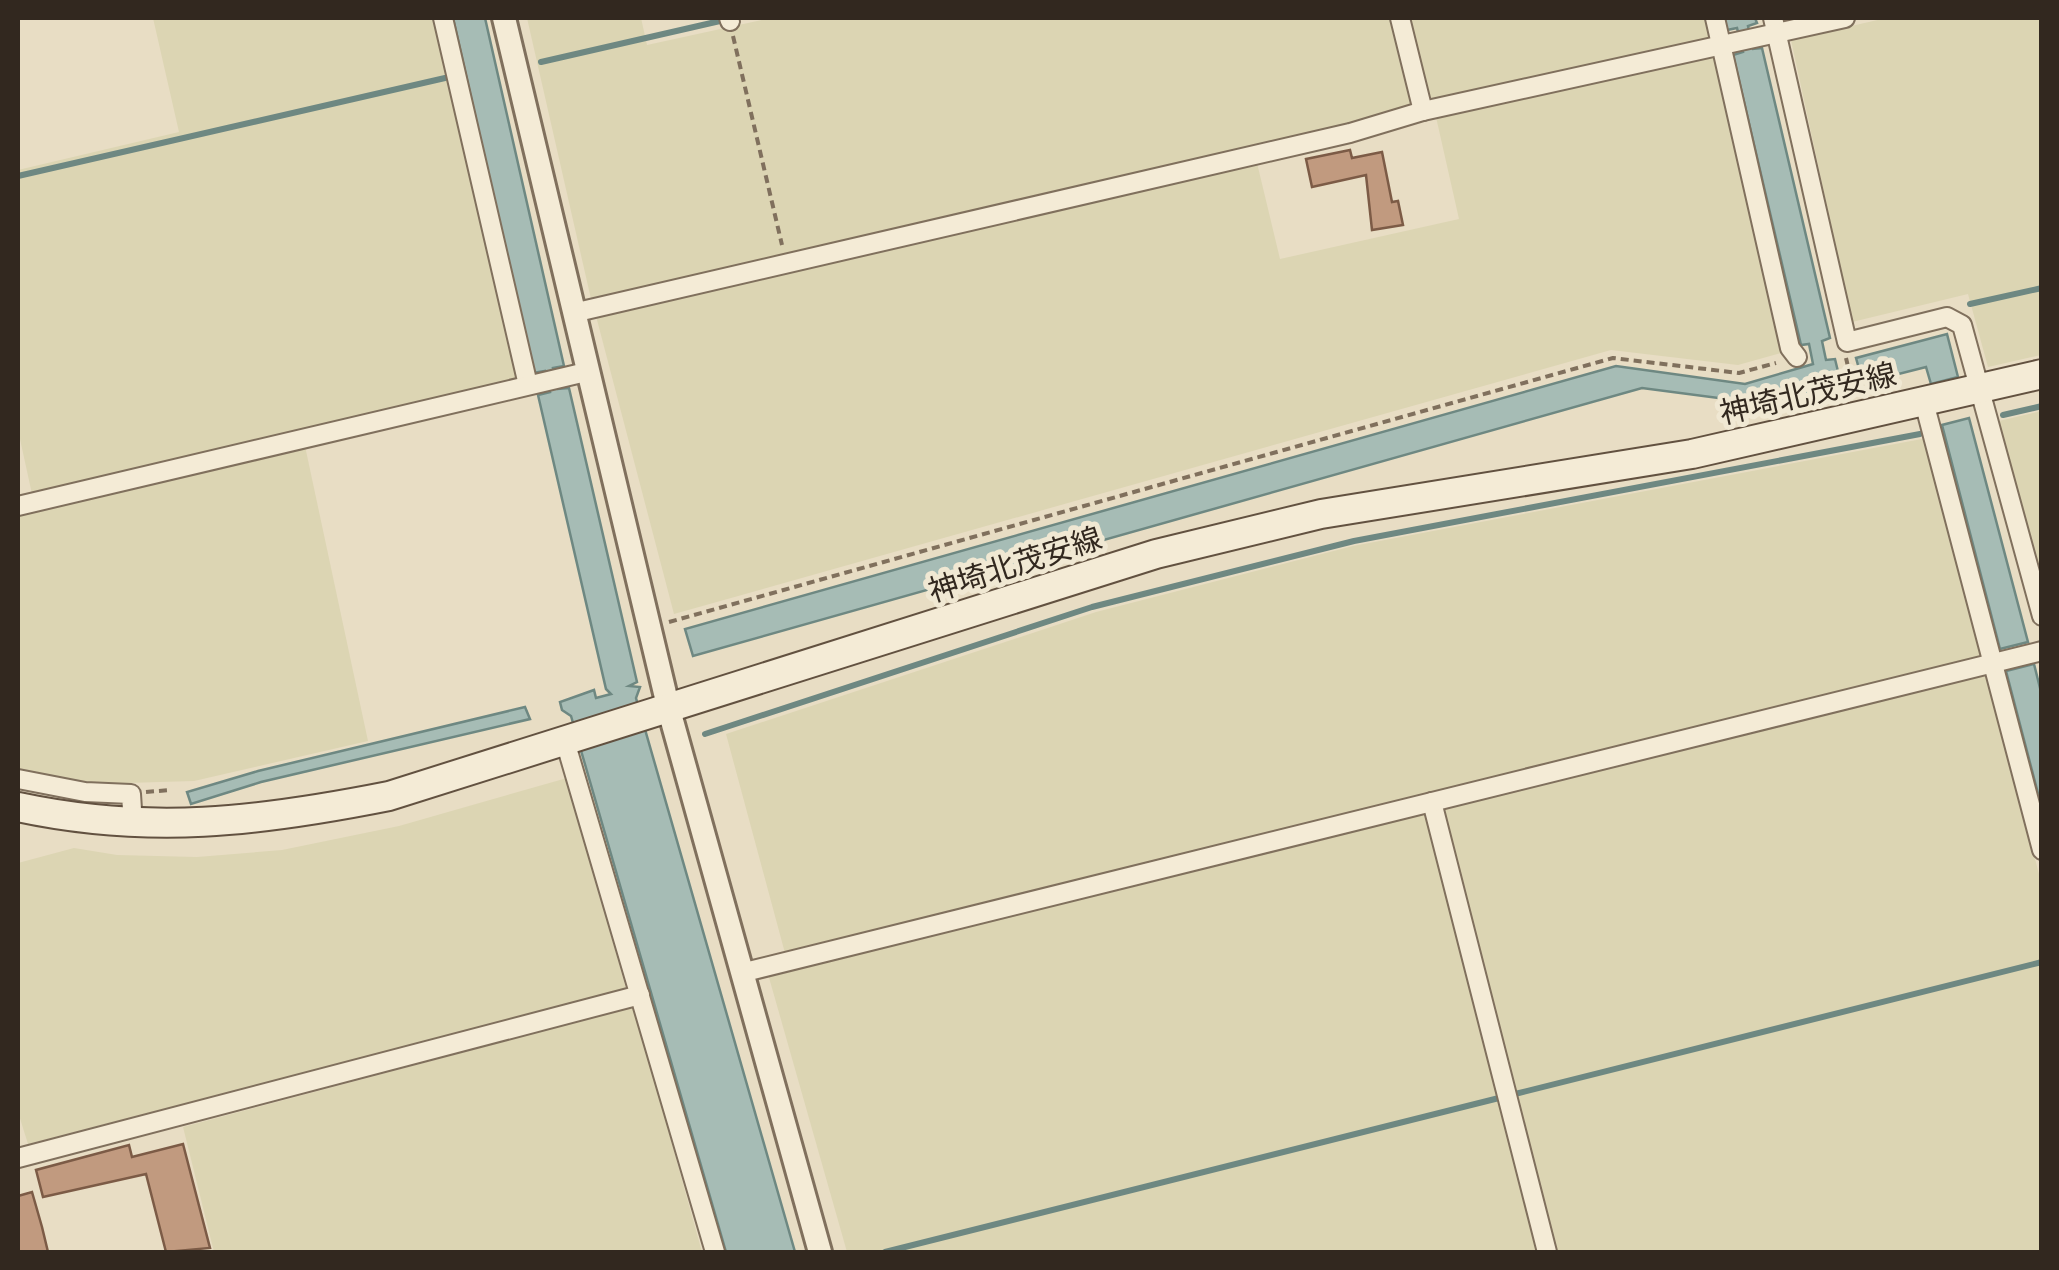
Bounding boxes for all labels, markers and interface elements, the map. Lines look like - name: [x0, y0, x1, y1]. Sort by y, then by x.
- street label: 神埼北茂安線: [1716, 353, 1900, 434]
- street label: 神埼北茂安線: [923, 517, 1107, 612]

